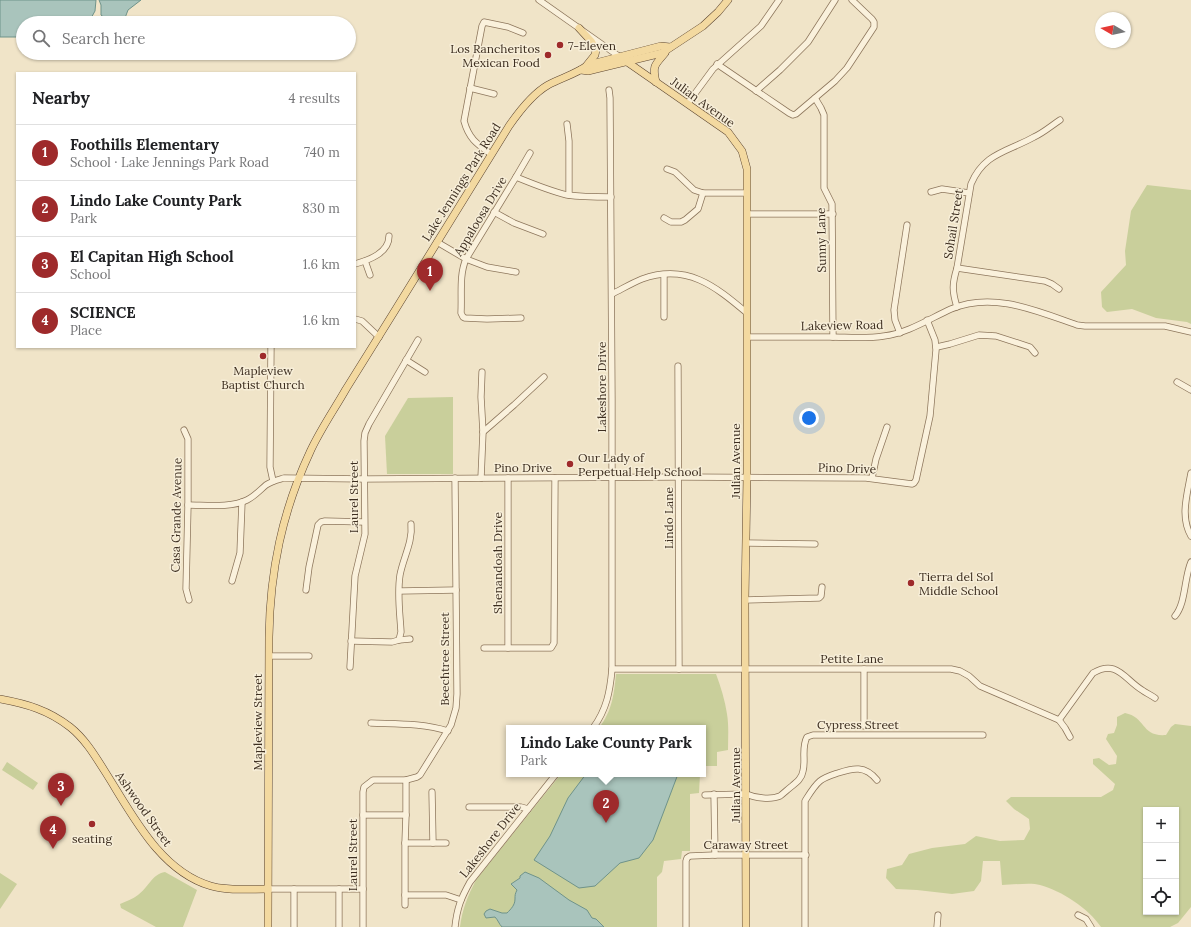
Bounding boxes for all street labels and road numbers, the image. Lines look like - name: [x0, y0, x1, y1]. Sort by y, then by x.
- street label: Julian Avenue: [667, 73, 738, 131]
- street label: Lake Jennings Park Road: [418, 120, 504, 244]
- street label: Appaloosa Drive: [450, 173, 510, 259]
- street label: Sohail Street: [940, 187, 966, 260]
- street label: Sunny Lane: [813, 207, 829, 273]
- street label: Lakeview Road: [801, 317, 883, 333]
- street label: Lakeshore Drive: [594, 341, 609, 432]
- street label: Julian Avenue: [728, 423, 743, 500]
- street label: Casa Grande Avenue: [167, 457, 185, 573]
- street label: Pino Drive: [818, 459, 877, 477]
- street label: Laurel Street: [346, 460, 361, 533]
- street label: Pino Drive: [494, 460, 553, 475]
- street label: Lindo Lane: [661, 486, 676, 549]
- street label: Shenandoah Drive: [490, 512, 505, 614]
- street label: Beechtree Street: [437, 612, 452, 706]
- street label: Petite Lane: [820, 651, 884, 666]
- street label: Mapleview Street: [250, 673, 265, 770]
- street label: Cypress Street: [817, 717, 899, 732]
- street label: Julian Avenue: [728, 747, 743, 824]
- street label: Ashwood Street: [112, 768, 176, 850]
- street label: Lakeshore Drive: [456, 799, 524, 880]
- street label: Laurel Street: [345, 818, 360, 891]
- street label: Caraway Street: [704, 837, 789, 852]

